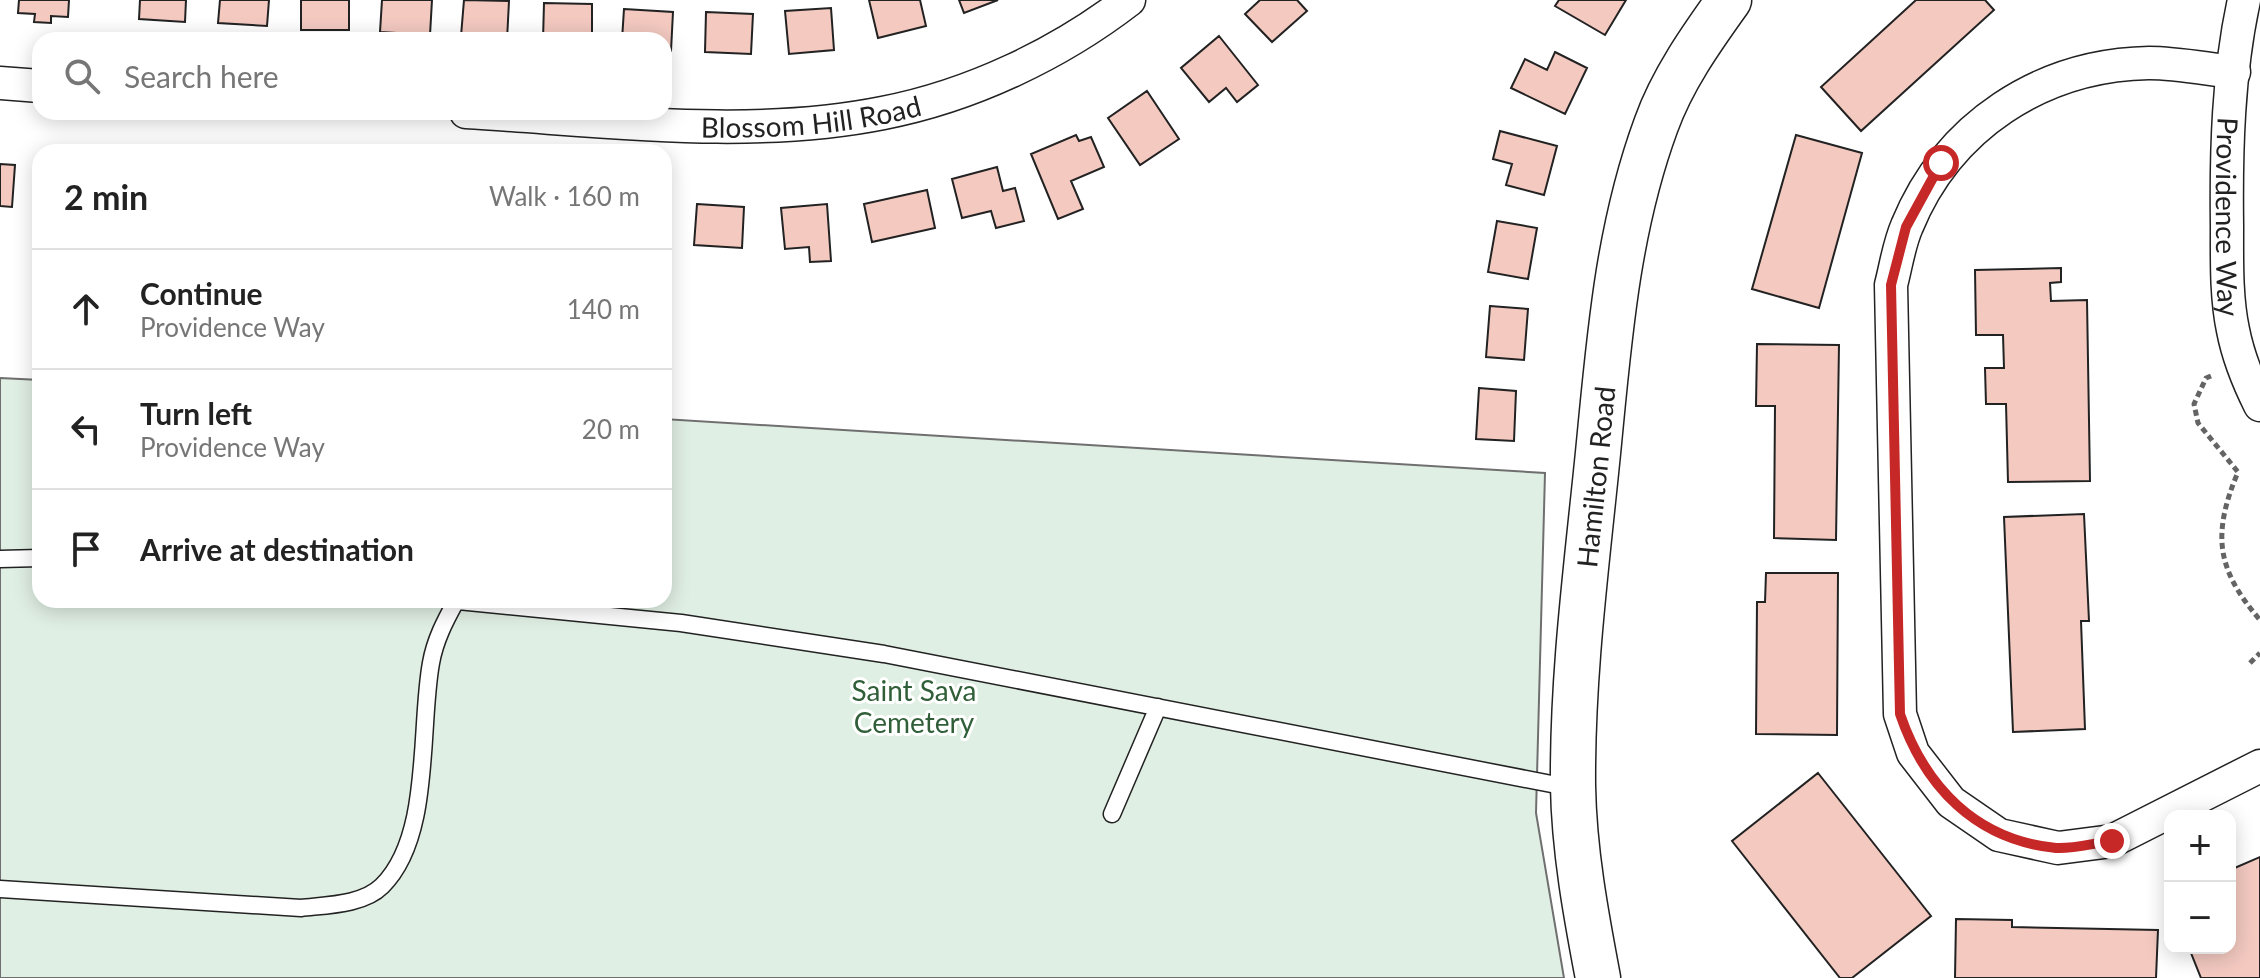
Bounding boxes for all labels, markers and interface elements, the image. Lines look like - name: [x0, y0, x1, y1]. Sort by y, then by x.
- search box: [32, 32, 672, 120]
- icon: search: [60, 54, 104, 98]
- text: Search here: [124, 58, 279, 94]
- street label: Blossom Hill Road: [701, 88, 924, 144]
- street label: Providence Way: [2210, 117, 2247, 319]
- route start: [1923, 145, 1959, 181]
- text: 2 min: [64, 176, 148, 217]
- text: Walk · 160 m: [489, 180, 640, 212]
- text: Continue: [140, 275, 263, 311]
- icon: ahead: [64, 287, 108, 331]
- text: 140 m: [567, 293, 640, 325]
- text: Providence Way: [140, 311, 325, 343]
- street label: Hamilton Road: [1569, 385, 1621, 569]
- text: Turn left: [140, 395, 252, 431]
- icon: left: [64, 407, 108, 451]
- text: 20 m: [582, 413, 640, 445]
- text: Providence Way: [140, 431, 325, 463]
- icon: arrive: [64, 527, 108, 571]
- text: Arrive at destination: [140, 531, 414, 567]
- park label: Saint Sava Cemetery: [852, 673, 976, 739]
- map controls: [2164, 810, 2236, 954]
- button: +: [2164, 810, 2236, 882]
- route end: [2094, 823, 2130, 859]
- button: −: [2164, 882, 2236, 954]

